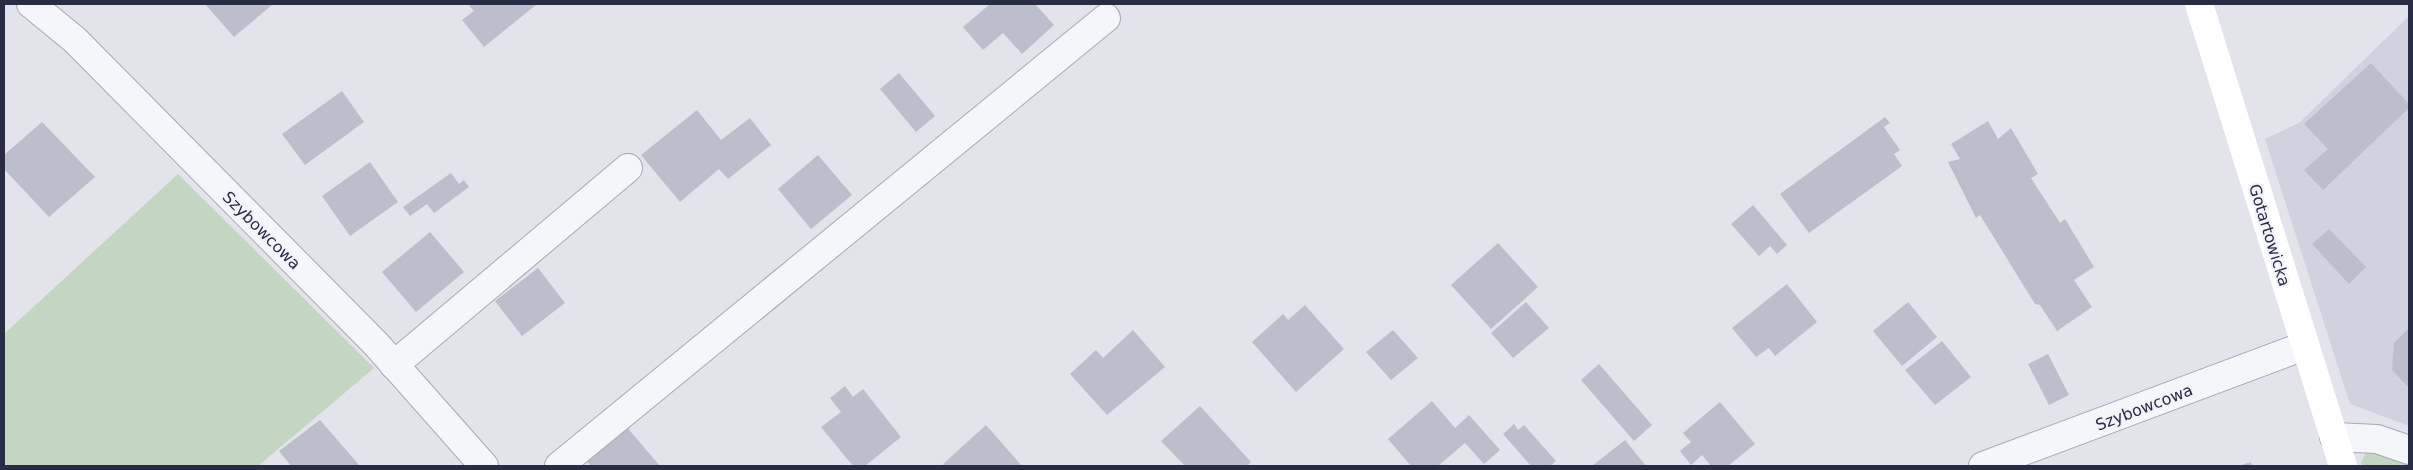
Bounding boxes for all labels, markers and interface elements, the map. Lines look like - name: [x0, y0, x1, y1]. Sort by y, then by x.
- street label: Gotartowicka: [2245, 182, 2294, 289]
- street label: Szybowcowa: [219, 187, 305, 273]
- street label: Szybowcowa: [2093, 380, 2195, 435]

